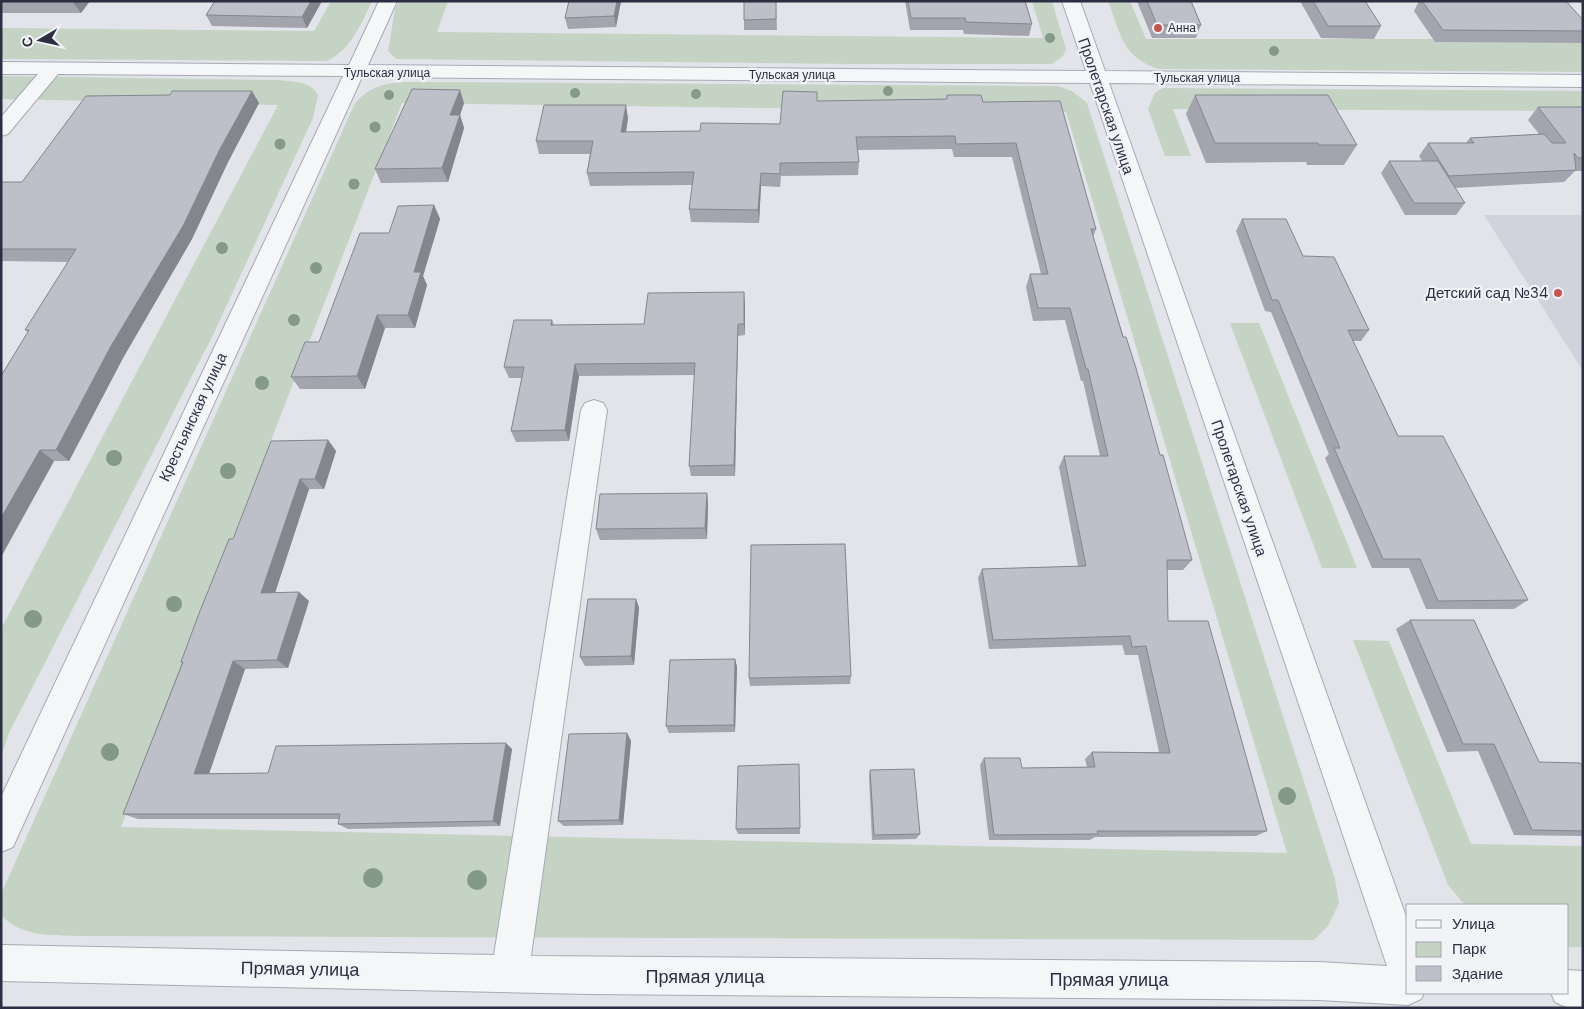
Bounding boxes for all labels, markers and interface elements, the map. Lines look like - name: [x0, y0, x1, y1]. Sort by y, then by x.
- north arrow: [15, 15, 65, 65]
- place label: Анна: [1168, 20, 1196, 36]
- marker: Анна: [1152, 22, 1164, 34]
- street label: Пролетарская улица: [1073, 35, 1139, 178]
- text: С: [17, 36, 37, 48]
- street label: Тульская улица: [344, 65, 431, 81]
- street label: Тульская улица: [749, 67, 836, 83]
- street label: Тульская улица: [1154, 70, 1241, 86]
- place label: Детский сад №34: [1426, 283, 1548, 303]
- marker: Детский сад №34: [1552, 287, 1564, 299]
- street label: Крестьянская улица: [154, 349, 232, 485]
- street label: Пролетарская улица: [1206, 417, 1272, 560]
- legend: [1406, 904, 1569, 994]
- text: Улица: [1452, 914, 1495, 934]
- text: Парк: [1452, 939, 1486, 959]
- street label: Прямая улица: [240, 956, 361, 982]
- text: Здание: [1452, 964, 1503, 984]
- street label: Прямая улица: [646, 965, 765, 989]
- street label: Прямая улица: [1050, 968, 1169, 992]

